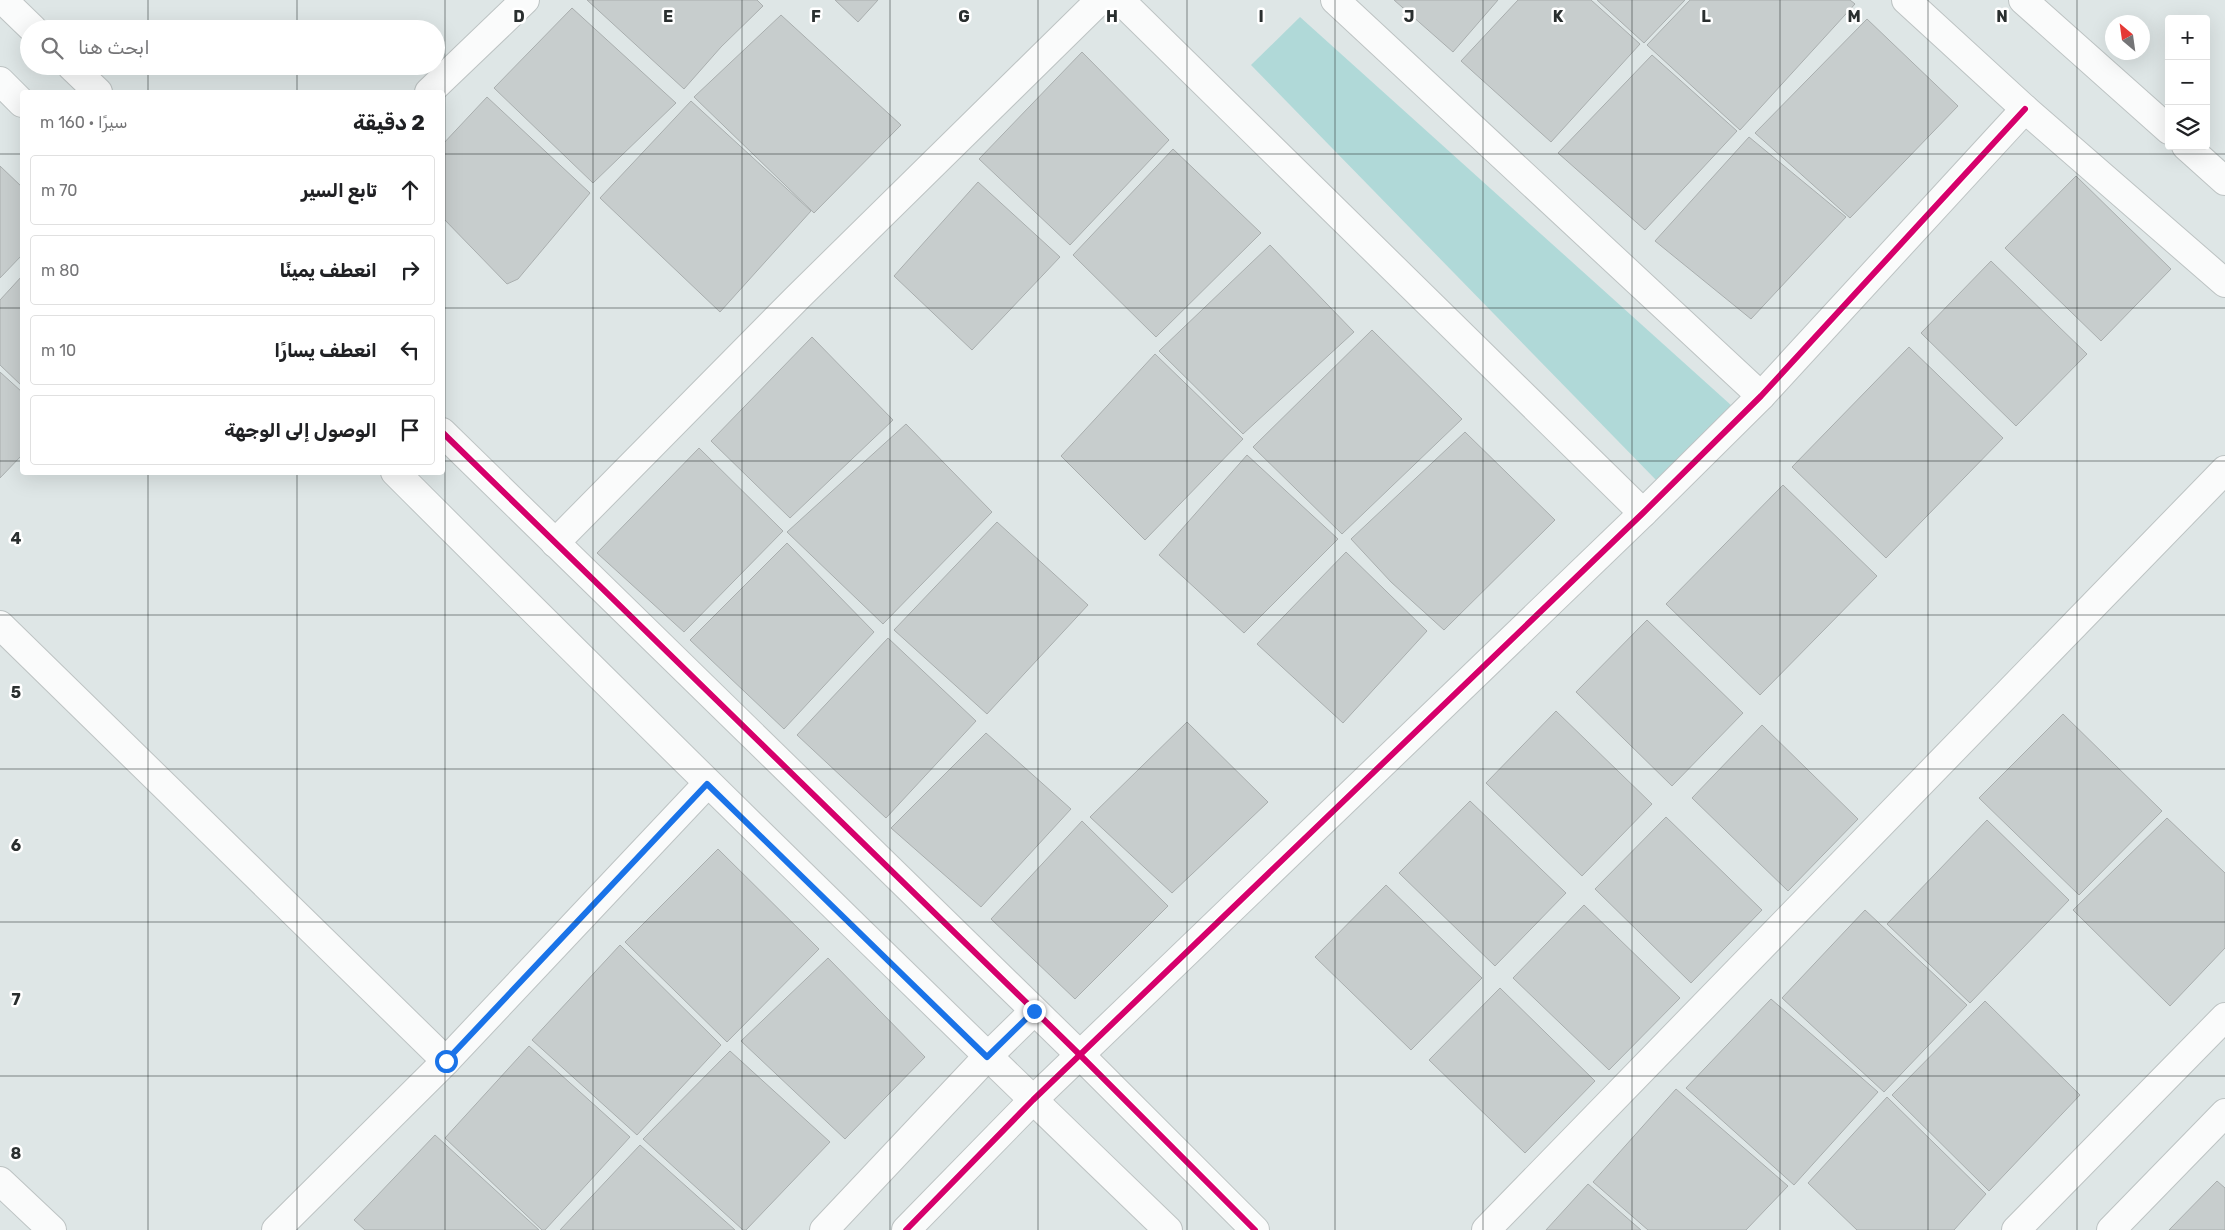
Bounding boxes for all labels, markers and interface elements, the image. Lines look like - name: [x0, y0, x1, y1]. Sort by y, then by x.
- text: D: [513, 7, 525, 26]
- text: E: [663, 7, 673, 26]
- text: F: [811, 7, 821, 26]
- text: G: [958, 7, 970, 26]
- text: H: [1106, 7, 1118, 26]
- text: I: [1258, 7, 1264, 26]
- text: J: [1404, 7, 1414, 26]
- text: K: [1553, 7, 1564, 26]
- text: L: [1701, 7, 1711, 26]
- text: M: [1847, 7, 1861, 26]
- text: N: [1996, 7, 2008, 26]
- north arrow: [2105, 15, 2150, 60]
- map controls: [2165, 15, 2210, 150]
- button: +: [2165, 15, 2210, 60]
- search box: [20, 20, 445, 75]
- icon: search: [38, 34, 66, 62]
- text: ابحث هنا: [78, 36, 150, 59]
- button: −: [2165, 60, 2210, 105]
- button: layers: [2165, 105, 2210, 150]
- text: 2 دقيقة: [353, 110, 425, 135]
- text: سيرًا · 160 m: [40, 113, 128, 132]
- icon: ahead: [396, 176, 424, 204]
- text: تابع السير: [301, 179, 377, 202]
- text: 70 m: [41, 181, 78, 200]
- icon: right: [396, 256, 424, 284]
- text: انعطف يمينًا: [280, 259, 377, 282]
- text: 80 m: [41, 261, 80, 280]
- icon: left: [396, 336, 424, 364]
- text: انعطف يسارًا: [274, 339, 377, 362]
- text: 10 m: [41, 341, 76, 360]
- icon: arrive: [396, 416, 424, 444]
- text: الوصول إلى الوجهة: [224, 419, 377, 442]
- text: 4: [11, 529, 22, 548]
- text: 5: [11, 683, 21, 702]
- text: 6: [11, 836, 21, 855]
- text: 7: [11, 990, 21, 1009]
- route end: [1023, 1000, 1046, 1023]
- route start: [435, 1050, 458, 1073]
- text: 8: [11, 1144, 22, 1163]

